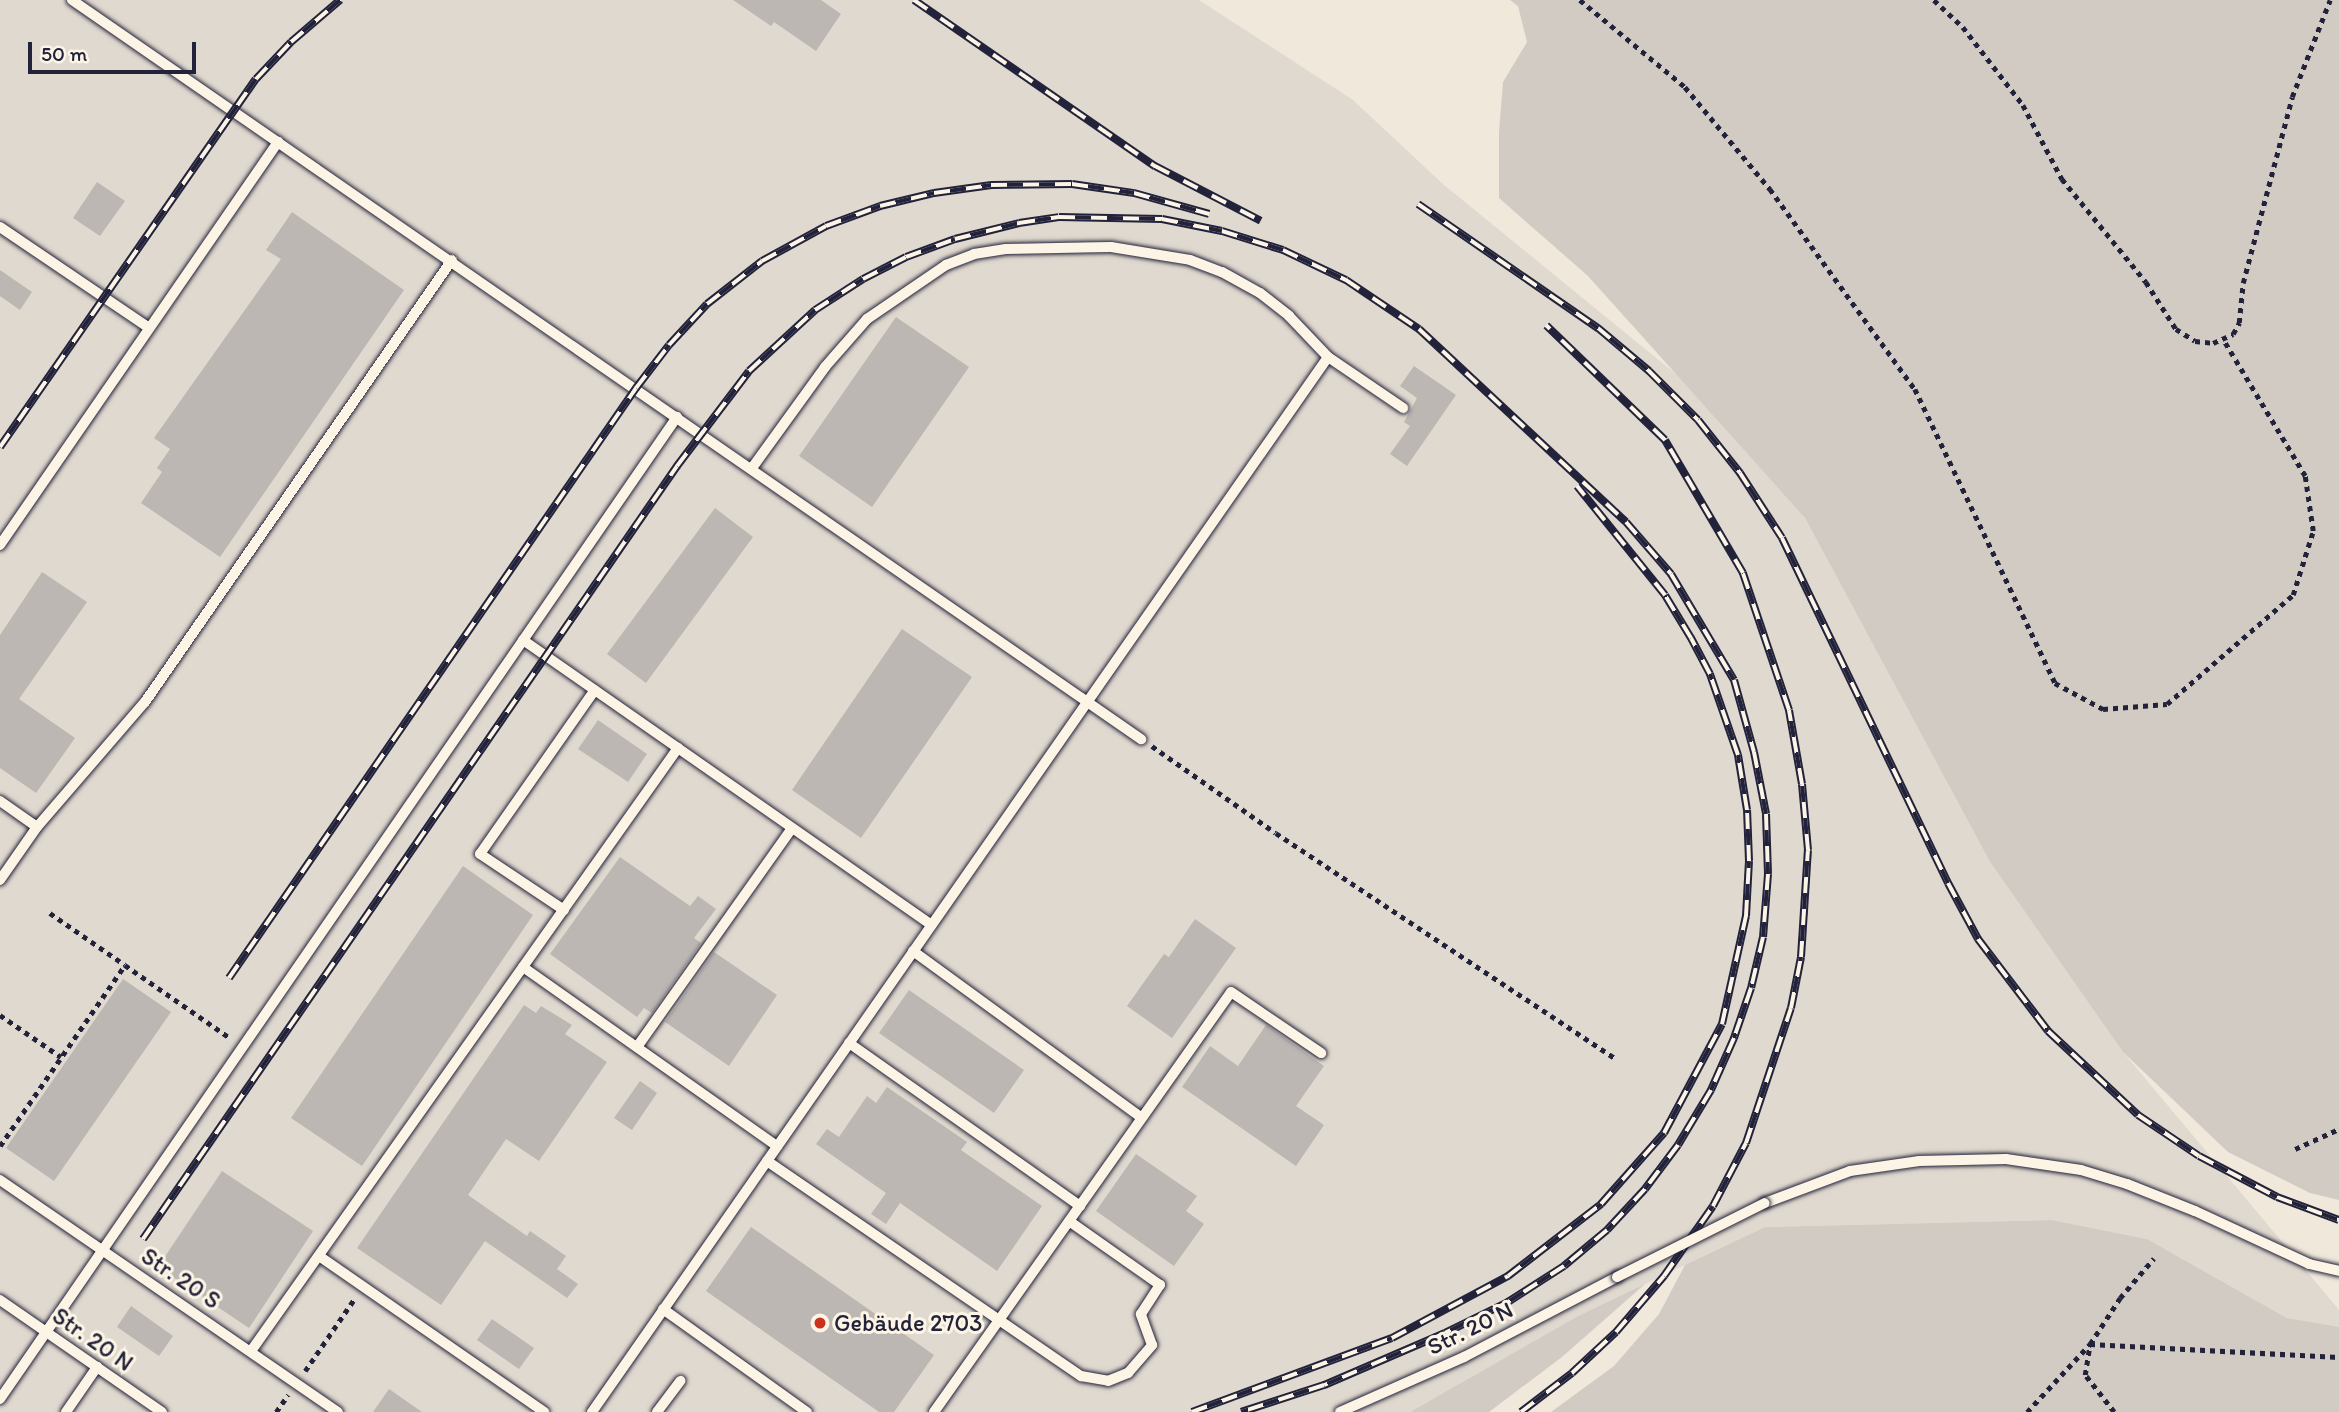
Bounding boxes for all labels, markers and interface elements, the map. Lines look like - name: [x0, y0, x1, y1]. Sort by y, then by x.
- scale bar: [32, 28, 200, 72]
- text: 50 m: [41, 41, 87, 66]
- street label: Str. 20 S: [136, 1241, 226, 1315]
- street label: Str. 20 N: [1422, 1295, 1518, 1361]
- street label: Str. 20 N: [47, 1301, 139, 1377]
- place label: Gebäude 2703: [834, 1309, 982, 1337]
- marker: Gebäude 2703: [812, 1315, 828, 1331]

